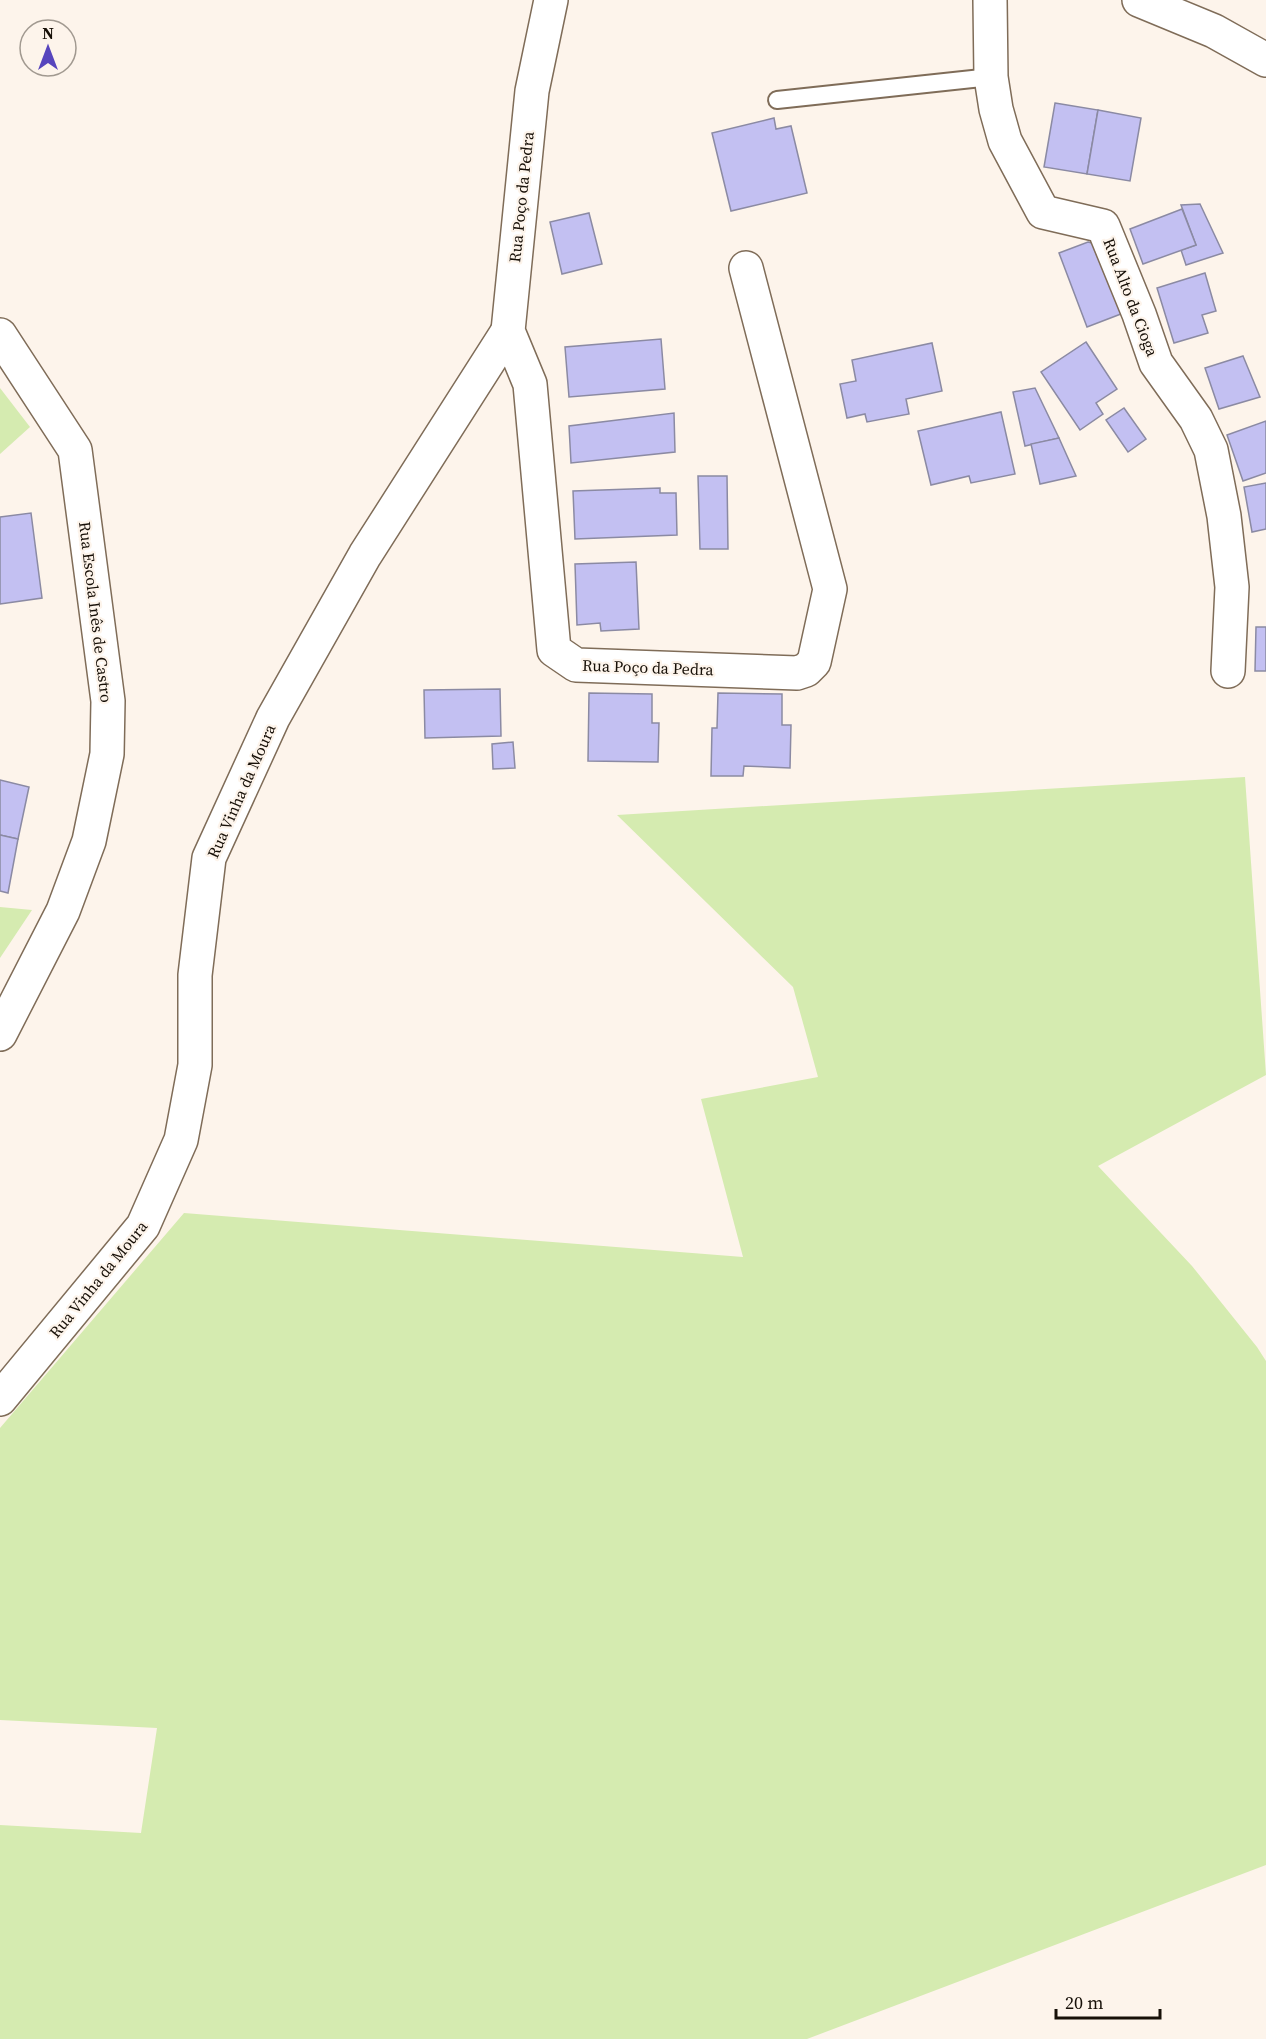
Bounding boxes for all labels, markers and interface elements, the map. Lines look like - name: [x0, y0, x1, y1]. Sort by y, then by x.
- north arrow: [18, 18, 78, 78]
- text: N: [42, 22, 54, 44]
- street label: Rua Poço da Pedra: [503, 130, 539, 264]
- street label: Rua Alto da Cioga: [1098, 235, 1164, 360]
- street label: Rua Escola Inês de Castro: [74, 520, 118, 704]
- street label: Rua Poço da Pedra: [582, 654, 715, 680]
- street label: Rua Vinha da Moura: [202, 720, 281, 862]
- street label: Rua Vinha da Moura: [44, 1215, 153, 1342]
- scale bar: [1056, 1982, 1160, 2020]
- text: 20 m: [1065, 1990, 1103, 2015]

